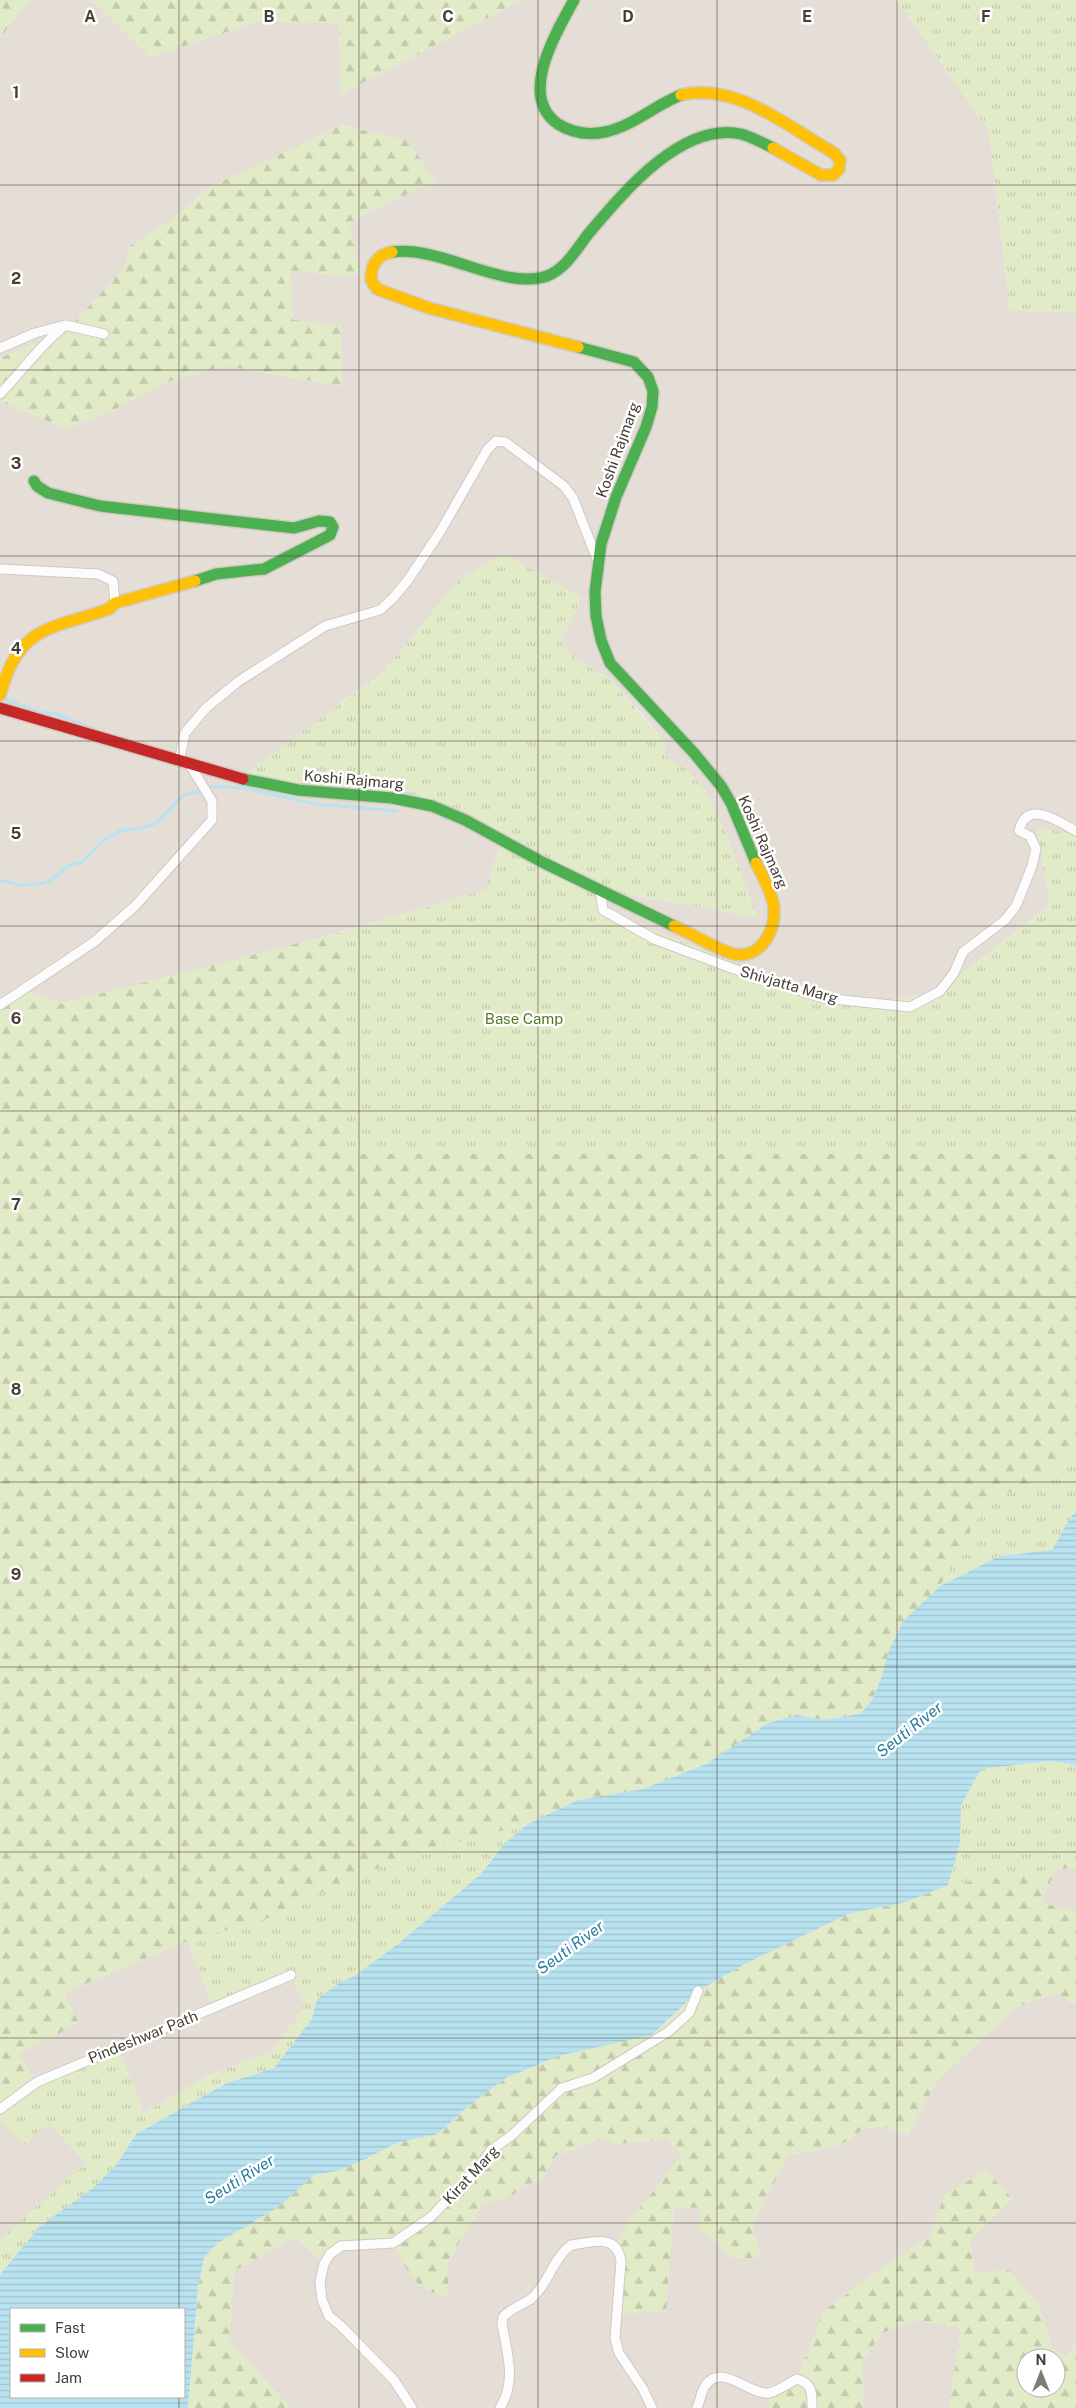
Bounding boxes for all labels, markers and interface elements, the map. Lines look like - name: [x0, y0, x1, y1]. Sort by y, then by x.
- text: A: [84, 7, 96, 26]
- text: B: [264, 7, 275, 26]
- text: C: [442, 7, 454, 26]
- text: D: [622, 7, 634, 26]
- text: E: [802, 7, 812, 26]
- text: F: [981, 7, 991, 26]
- text: 1: [13, 83, 19, 102]
- text: 2: [11, 269, 21, 288]
- street label: Koshi Rajmarg: [592, 400, 643, 500]
- text: 3: [11, 454, 21, 473]
- text: 4: [11, 639, 22, 658]
- street label: Koshi Rajmarg: [303, 767, 405, 792]
- street label: Koshi Rajmarg: [735, 792, 792, 891]
- text: 5: [11, 824, 22, 843]
- street label: Shivjatta Marg: [738, 962, 840, 1007]
- text: 6: [11, 1009, 21, 1028]
- park label: Base Camp: [485, 1010, 563, 1027]
- text: 7: [11, 1195, 21, 1214]
- text: 8: [11, 1380, 22, 1399]
- text: 9: [11, 1565, 21, 1584]
- water label: Seuti River: [872, 1697, 947, 1761]
- water label: Seuti River: [533, 1916, 608, 1978]
- street label: Pindeshwar Path: [86, 2007, 200, 2066]
- street label: Kirat Marg: [439, 2142, 502, 2207]
- water label: Seuti River: [201, 2150, 278, 2208]
- legend: [10, 2308, 185, 2398]
- text: Fast: [55, 2319, 85, 2336]
- text: Slow: [55, 2344, 90, 2361]
- north arrow: [1016, 2348, 1066, 2398]
- text: N: [1036, 2352, 1046, 2368]
- text: Jam: [55, 2369, 82, 2386]

